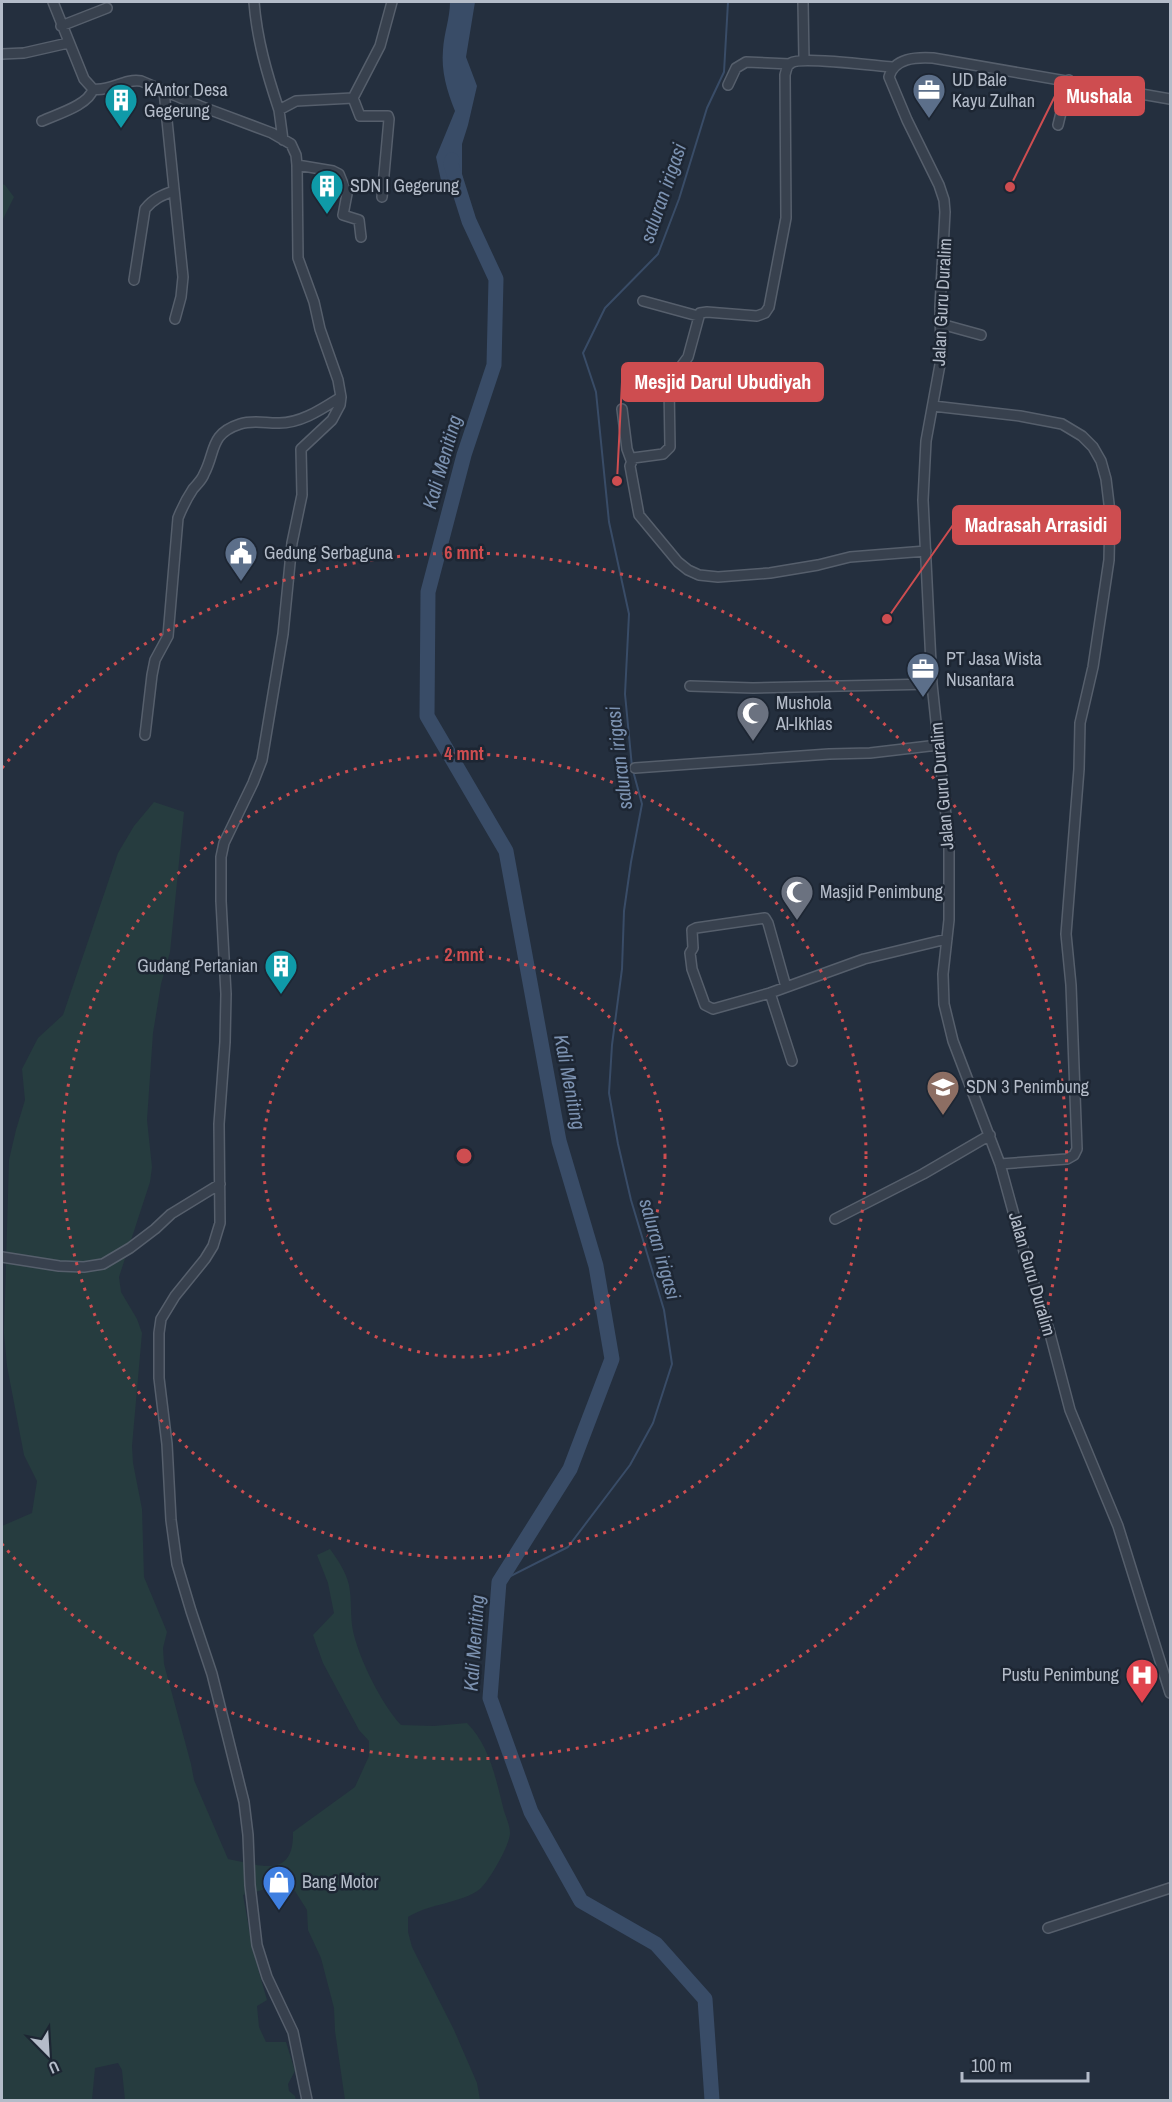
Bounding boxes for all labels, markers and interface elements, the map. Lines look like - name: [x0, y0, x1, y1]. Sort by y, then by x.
- place label: UD Bale Kayu Zulhan: [952, 67, 1035, 113]
- office icon: UD Bale Kayu Zulhan: [911, 72, 947, 119]
- place label: KAntor Desa Gegerung: [144, 77, 228, 123]
- callout: Mushala: [1055, 77, 1144, 115]
- building icon: KAntor Desa Gegerung: [103, 82, 139, 129]
- text: Mushala: [1066, 82, 1132, 109]
- water label: saluran irigasi: [633, 139, 692, 246]
- building icon: SDN I Gegerung: [309, 168, 345, 215]
- place label: SDN I Gegerung: [350, 173, 460, 198]
- street label: Jalan Guru Duralim: [926, 237, 957, 367]
- callout: Mesjid Darul Ubudiyah: [622, 363, 823, 401]
- text: Mesjid Darul Ubudiyah: [635, 368, 811, 395]
- water label: Kali Meniting: [415, 412, 468, 512]
- callout: Madrasah Arrasidi: [953, 506, 1120, 544]
- text: Madrasah Arrasidi: [965, 511, 1107, 538]
- public building icon: Gedung Serbaguna: [223, 535, 259, 582]
- place label: Gedung Serbaguna: [264, 540, 393, 565]
- text: 6 mnt: [444, 540, 484, 565]
- place label: PT Jasa Wista Nusantara: [946, 646, 1042, 692]
- office icon: PT Jasa Wista Nusantara: [905, 651, 941, 698]
- place label: Mushola Al-Ikhlas: [775, 690, 833, 736]
- mosque icon: Mushola Al-Ikhlas: [735, 695, 771, 742]
- water label: saluran irigasi: [599, 704, 638, 811]
- street label: Jalan Guru Duralim: [923, 721, 960, 851]
- text: 4 mnt: [444, 741, 484, 766]
- mosque icon: Masjid Penimbung: [779, 874, 815, 921]
- place label: Masjid Penimbung: [820, 879, 944, 904]
- text: 2 mnt: [444, 942, 484, 967]
- building icon: Gudang Pertanian: [263, 948, 299, 995]
- place label: Gudang Pertanian: [137, 953, 258, 978]
- water label: Kali Meniting: [548, 1032, 593, 1132]
- school or university icon: SDN 3 Penimbung: [925, 1069, 961, 1116]
- place label: SDN 3 Penimbung: [966, 1074, 1090, 1099]
- centre of rings: [454, 1146, 474, 1166]
- water label: saluran irigasi: [633, 1195, 688, 1303]
- street label: Jalan Guru Duralim: [1003, 1209, 1062, 1339]
- water label: Kali Meniting: [457, 1594, 490, 1692]
- hospital icon: Pustu Penimbung: [1124, 1657, 1160, 1704]
- place label: Pustu Penimbung: [1002, 1662, 1120, 1687]
- shop icon: Bang Motor: [261, 1864, 297, 1911]
- place label: Bang Motor: [302, 1869, 378, 1894]
- north arrow: [18, 2024, 78, 2084]
- scale bar: [962, 2045, 1088, 2083]
- text: 100 m: [971, 2053, 1012, 2078]
- text: U: [45, 2056, 63, 2080]

